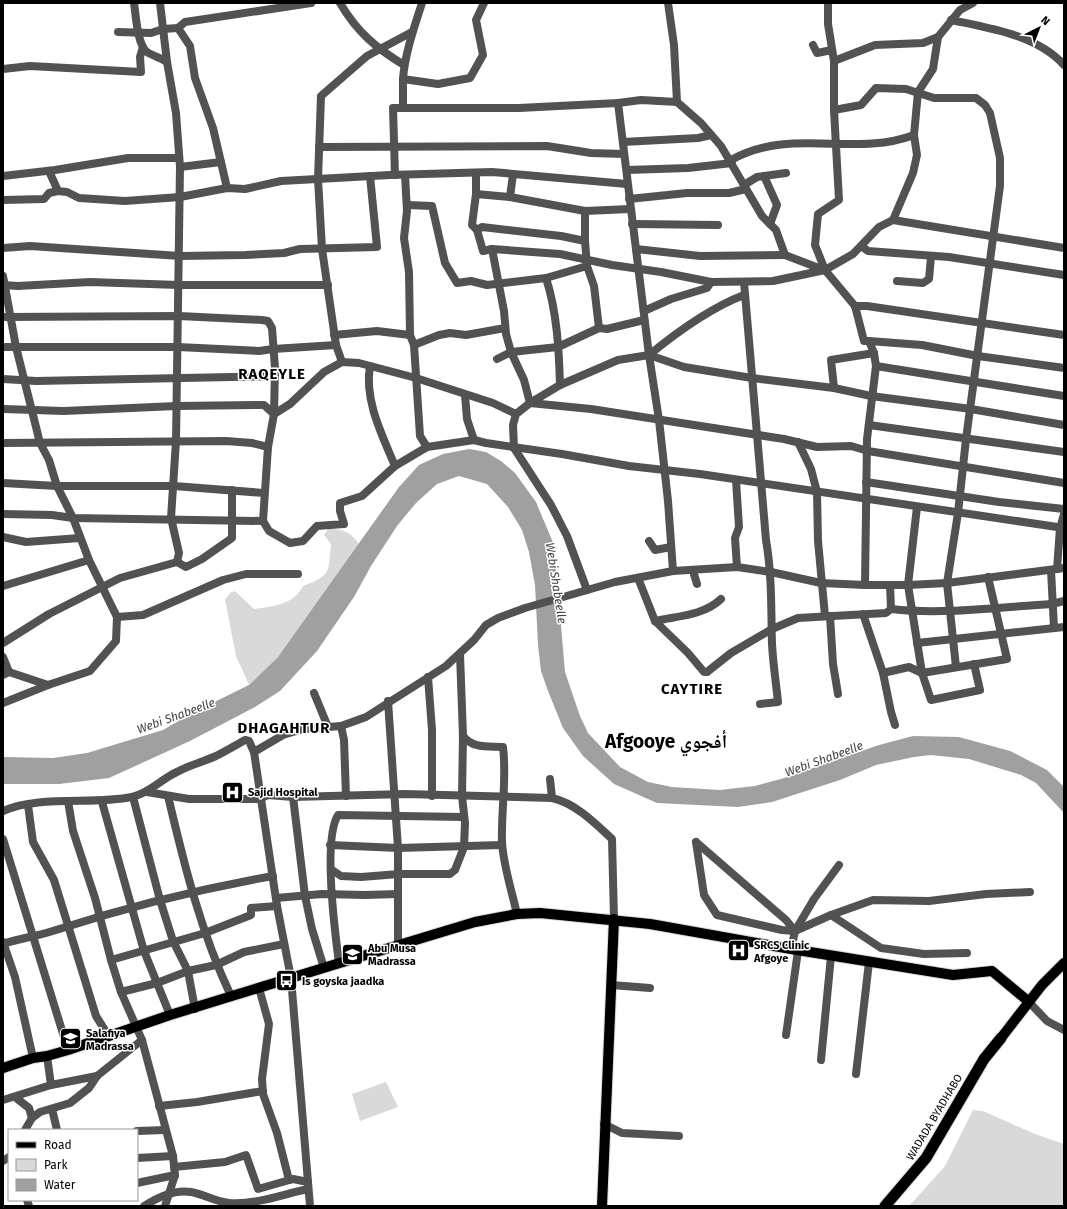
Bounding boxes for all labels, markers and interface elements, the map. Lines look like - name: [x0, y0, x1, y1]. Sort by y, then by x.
- north arrow: [1019, 8, 1059, 48]
- text: N: [1038, 14, 1052, 28]
- district label: RAQEYLE: [238, 365, 306, 383]
- water label: Webi Shabeelle: [543, 541, 569, 625]
- district label: CAYTIRE: [661, 680, 723, 698]
- water label: Webi Shabeelle: [135, 695, 217, 737]
- district label: DHAGAHTUR: [237, 719, 331, 737]
- district label: Afgooye أفجوي: [604, 730, 727, 757]
- water label: Webi Shabeelle: [783, 738, 865, 780]
- hospital icon: Sajid Hospital: [219, 779, 245, 805]
- place label: Sajid Hospital: [248, 786, 318, 799]
- hospital icon: SRCS Clinic Afgoye: [725, 938, 751, 964]
- place label: SRCS Clinic Afgoye: [753, 939, 810, 965]
- school or university icon: Abu Musa Madrassa: [339, 941, 365, 967]
- place label: Abu Musa Madrassa: [367, 942, 416, 968]
- bus stop icon: Is goyska jaadka: [273, 968, 299, 994]
- place label: Is goyska jaadka: [302, 975, 384, 988]
- school or university icon: Salafiya Madrassa: [57, 1026, 83, 1052]
- place label: Salafiya Madrassa: [86, 1027, 134, 1053]
- street label: WADADA BYADHABO: [904, 1072, 965, 1163]
- legend: [8, 1129, 138, 1201]
- text: Road: [44, 1138, 72, 1152]
- text: Park: [44, 1158, 68, 1172]
- text: Water: [44, 1178, 76, 1192]

